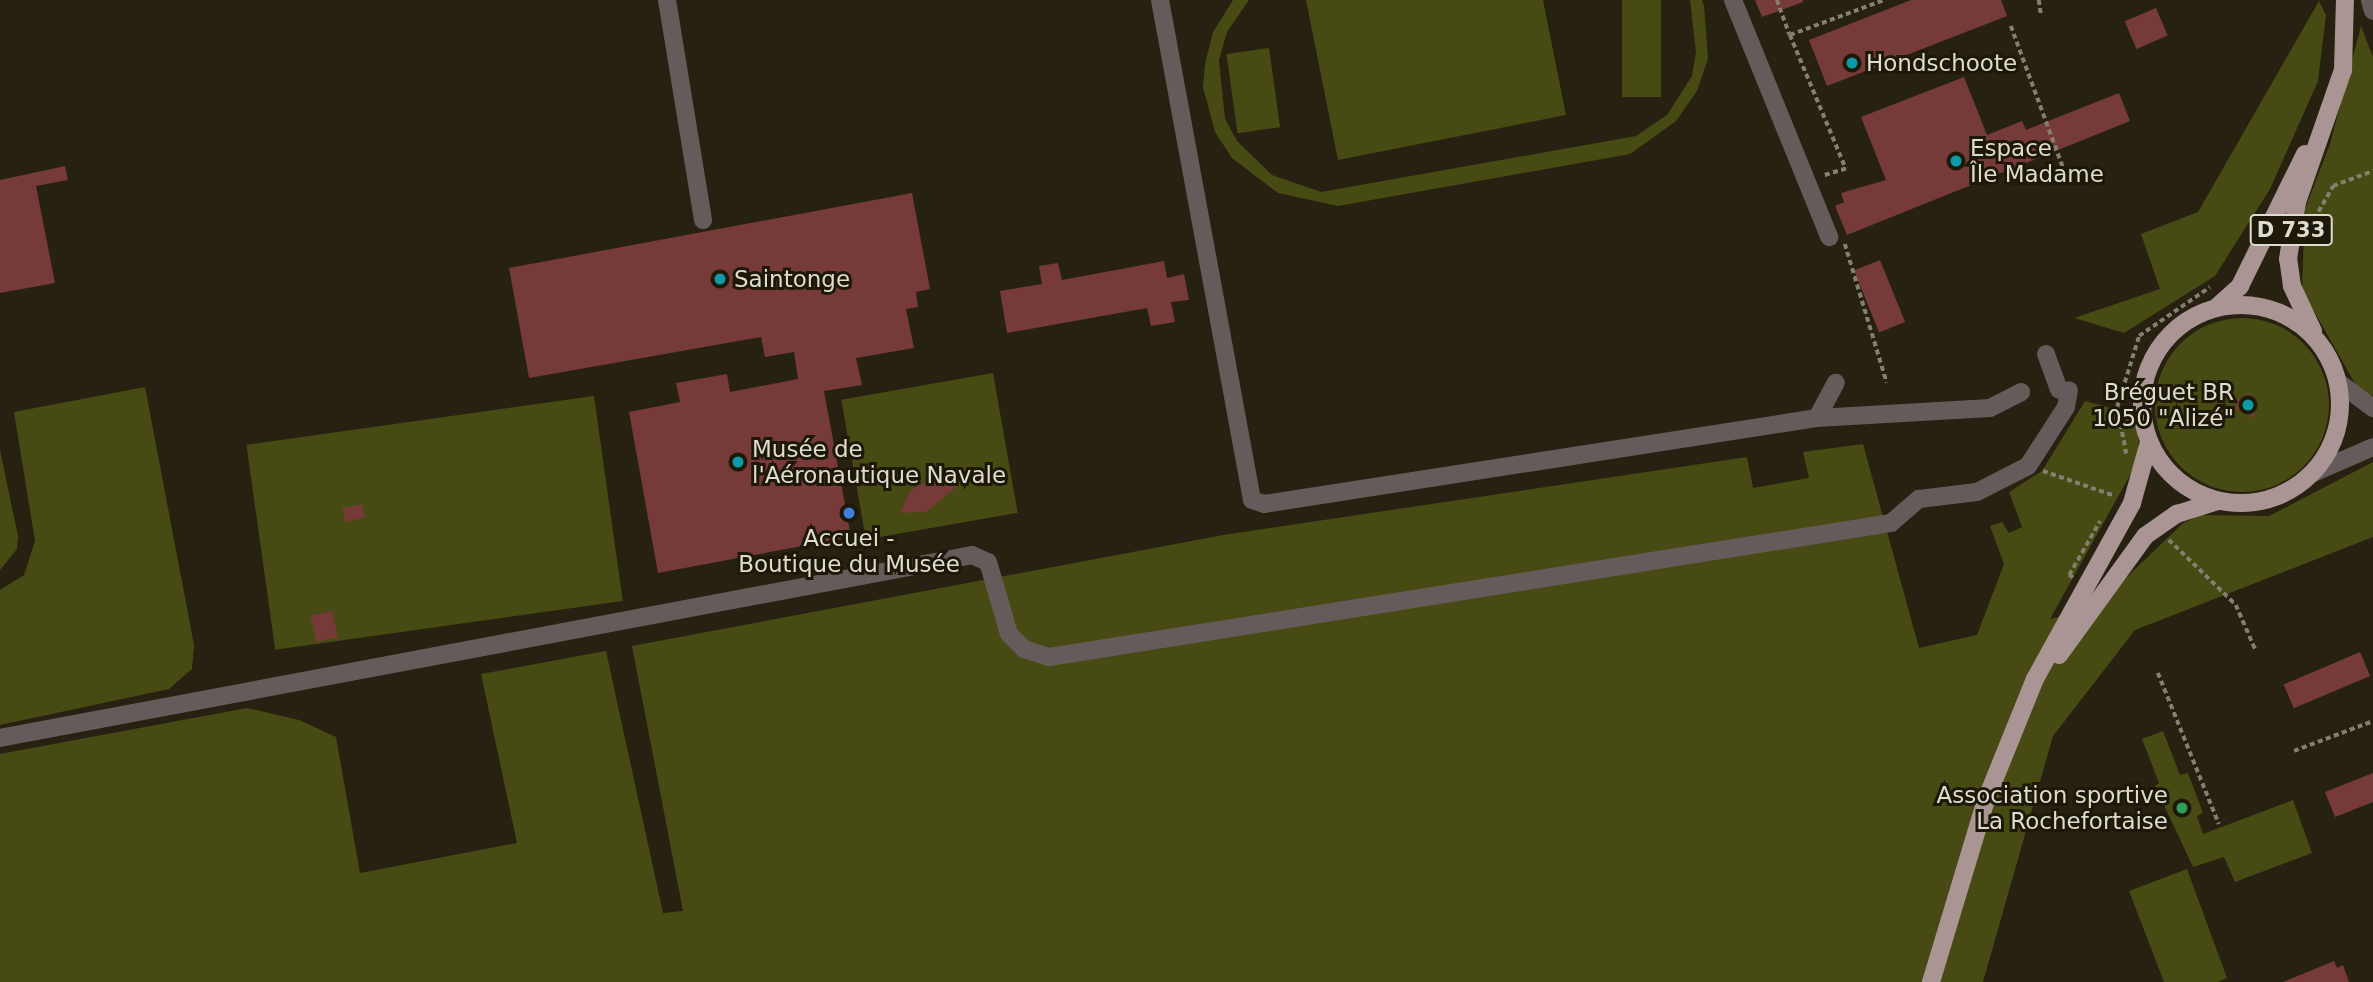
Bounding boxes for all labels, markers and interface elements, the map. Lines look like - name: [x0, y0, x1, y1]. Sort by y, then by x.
- place label: Hondschoote: [1866, 49, 2017, 77]
- marker: Hondschoote: [1844, 55, 1860, 71]
- place label: Espace Île Madame: [1970, 134, 2104, 188]
- marker: Espace Île Madame: [1948, 153, 1964, 169]
- road number: D 733: [2249, 212, 2333, 247]
- place label: Saintonge: [734, 265, 850, 293]
- marker: Saintonge: [712, 271, 728, 287]
- place label: Bréguet BR 1050 "Alizé": [2092, 378, 2234, 432]
- marker: Bréguet BR 1050 "Alizé": [2240, 397, 2256, 413]
- place label: Musée de l'Aéronautique Navale: [752, 435, 1006, 489]
- marker: Musée de l'Aéronautique Navale: [730, 454, 746, 470]
- marker: Accuei - Boutique du Musée: [841, 505, 857, 521]
- place label: Accuei - Boutique du Musée: [738, 524, 960, 578]
- place label: Association sportive La Rochefortaise: [1936, 781, 2168, 835]
- marker: Association sportive La Rochefortaise: [2174, 800, 2190, 816]

